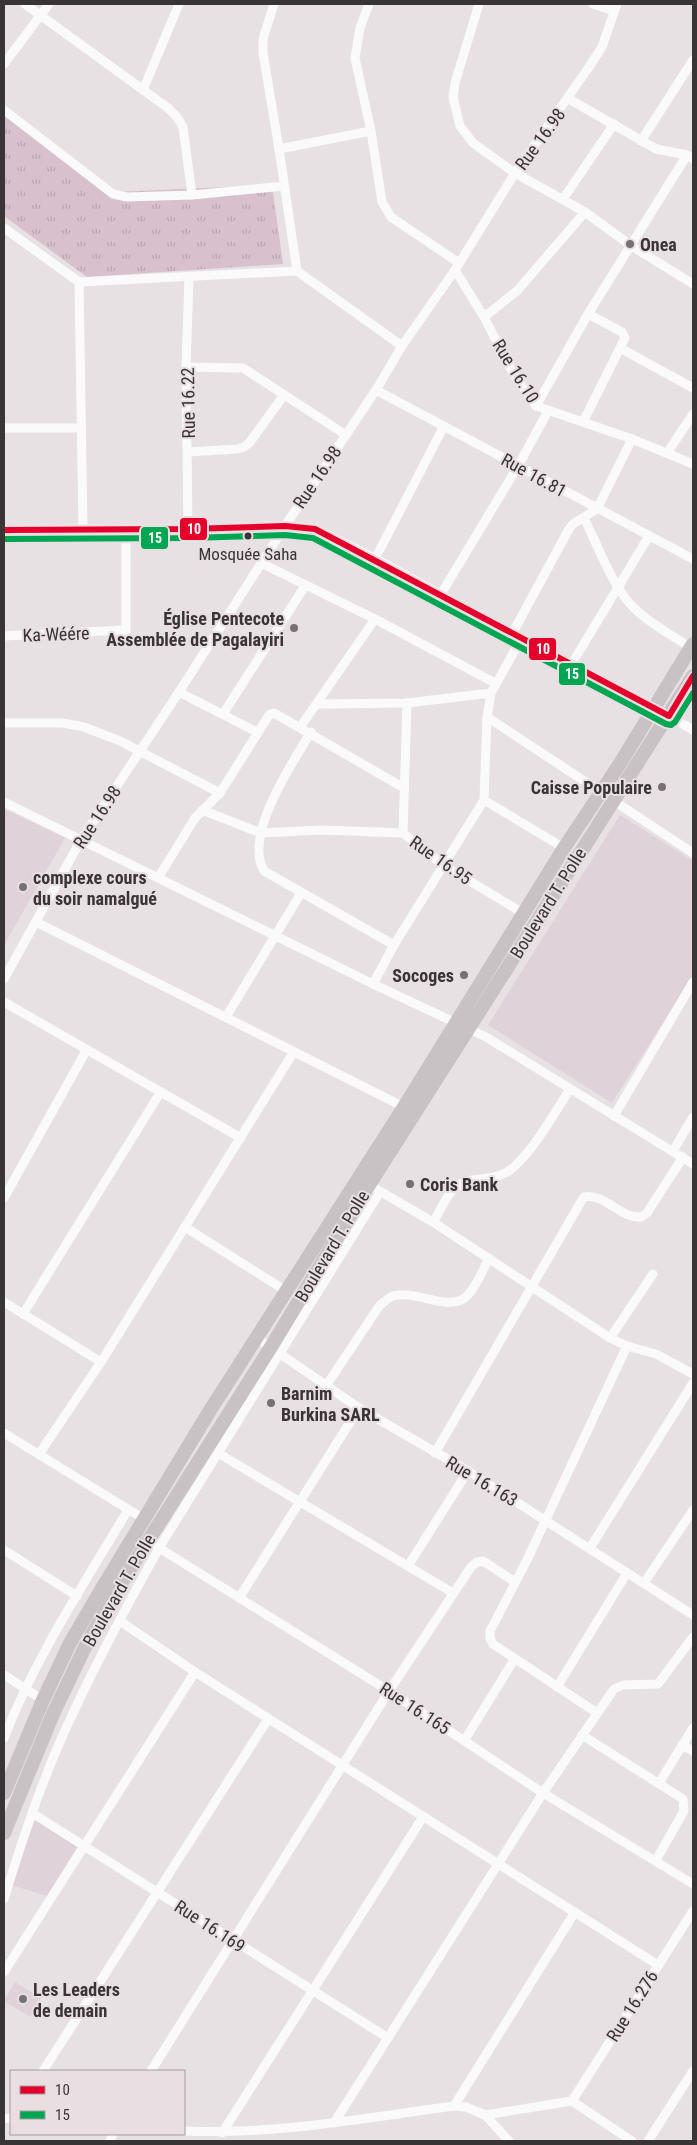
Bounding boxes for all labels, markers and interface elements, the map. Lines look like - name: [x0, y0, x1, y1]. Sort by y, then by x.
- street label: Rue 16.98: [511, 104, 569, 174]
- place label: Onea: [640, 234, 677, 255]
- marker: Onea: [624, 238, 636, 250]
- street label: Rue 16.10: [488, 335, 544, 407]
- street label: Rue 16.22: [177, 367, 199, 439]
- street label: Rue 16.98: [288, 442, 346, 512]
- street label: Rue 16.81: [498, 449, 570, 501]
- line badge: 10: [179, 517, 208, 541]
- text: 10: [187, 521, 201, 537]
- line badge: 15: [140, 526, 169, 550]
- text: 15: [148, 530, 162, 546]
- marker: Mosquée Saha: [243, 531, 253, 541]
- place label: Mosquée Saha: [198, 544, 298, 564]
- place label: Église Pentecote Assemblée de Pagalayiri: [106, 608, 284, 650]
- street label: Ka-Wéére: [22, 622, 90, 646]
- marker: Église Pentecote Assemblée de Pagalayiri: [288, 622, 300, 634]
- line badge: 10: [528, 637, 557, 661]
- text: 10: [536, 641, 550, 657]
- line badge: 15: [558, 662, 586, 686]
- text: 15: [565, 666, 579, 682]
- place label: Caisse Populaire: [531, 777, 652, 798]
- street label: Rue 16.98: [69, 781, 125, 853]
- marker: Caisse Populaire: [656, 781, 668, 793]
- street label: Rue 16.95: [406, 831, 476, 889]
- street label: Boulevard T. Polle: [506, 844, 590, 962]
- place label: complexe cours du soir namalgué: [33, 867, 157, 909]
- marker: complexe cours du soir namalgué: [17, 881, 29, 893]
- place label: Socoges: [392, 965, 454, 986]
- marker: Socoges: [458, 969, 470, 981]
- place label: Coris Bank: [420, 1174, 498, 1195]
- marker: Coris Bank: [404, 1178, 416, 1190]
- street label: Boulevard T. Polle: [291, 1187, 373, 1305]
- place label: Barnim Burkina SARL: [281, 1383, 380, 1425]
- marker: Barnim Burkina SARL: [265, 1397, 277, 1409]
- street label: Rue 16.163: [442, 1451, 522, 1511]
- street label: Boulevard T. Polle: [78, 1530, 160, 1650]
- street label: Rue 16.165: [376, 1677, 454, 1739]
- street label: Rue 16.169: [171, 1895, 249, 1957]
- street label: Rue 16.276: [602, 1967, 662, 2045]
- place label: Les Leaders de demain: [33, 1979, 120, 2021]
- marker: Les Leaders de demain: [17, 1993, 29, 2005]
- legend: [10, 2070, 185, 2135]
- text: 10: [55, 2081, 70, 2099]
- text: 15: [55, 2106, 70, 2124]

